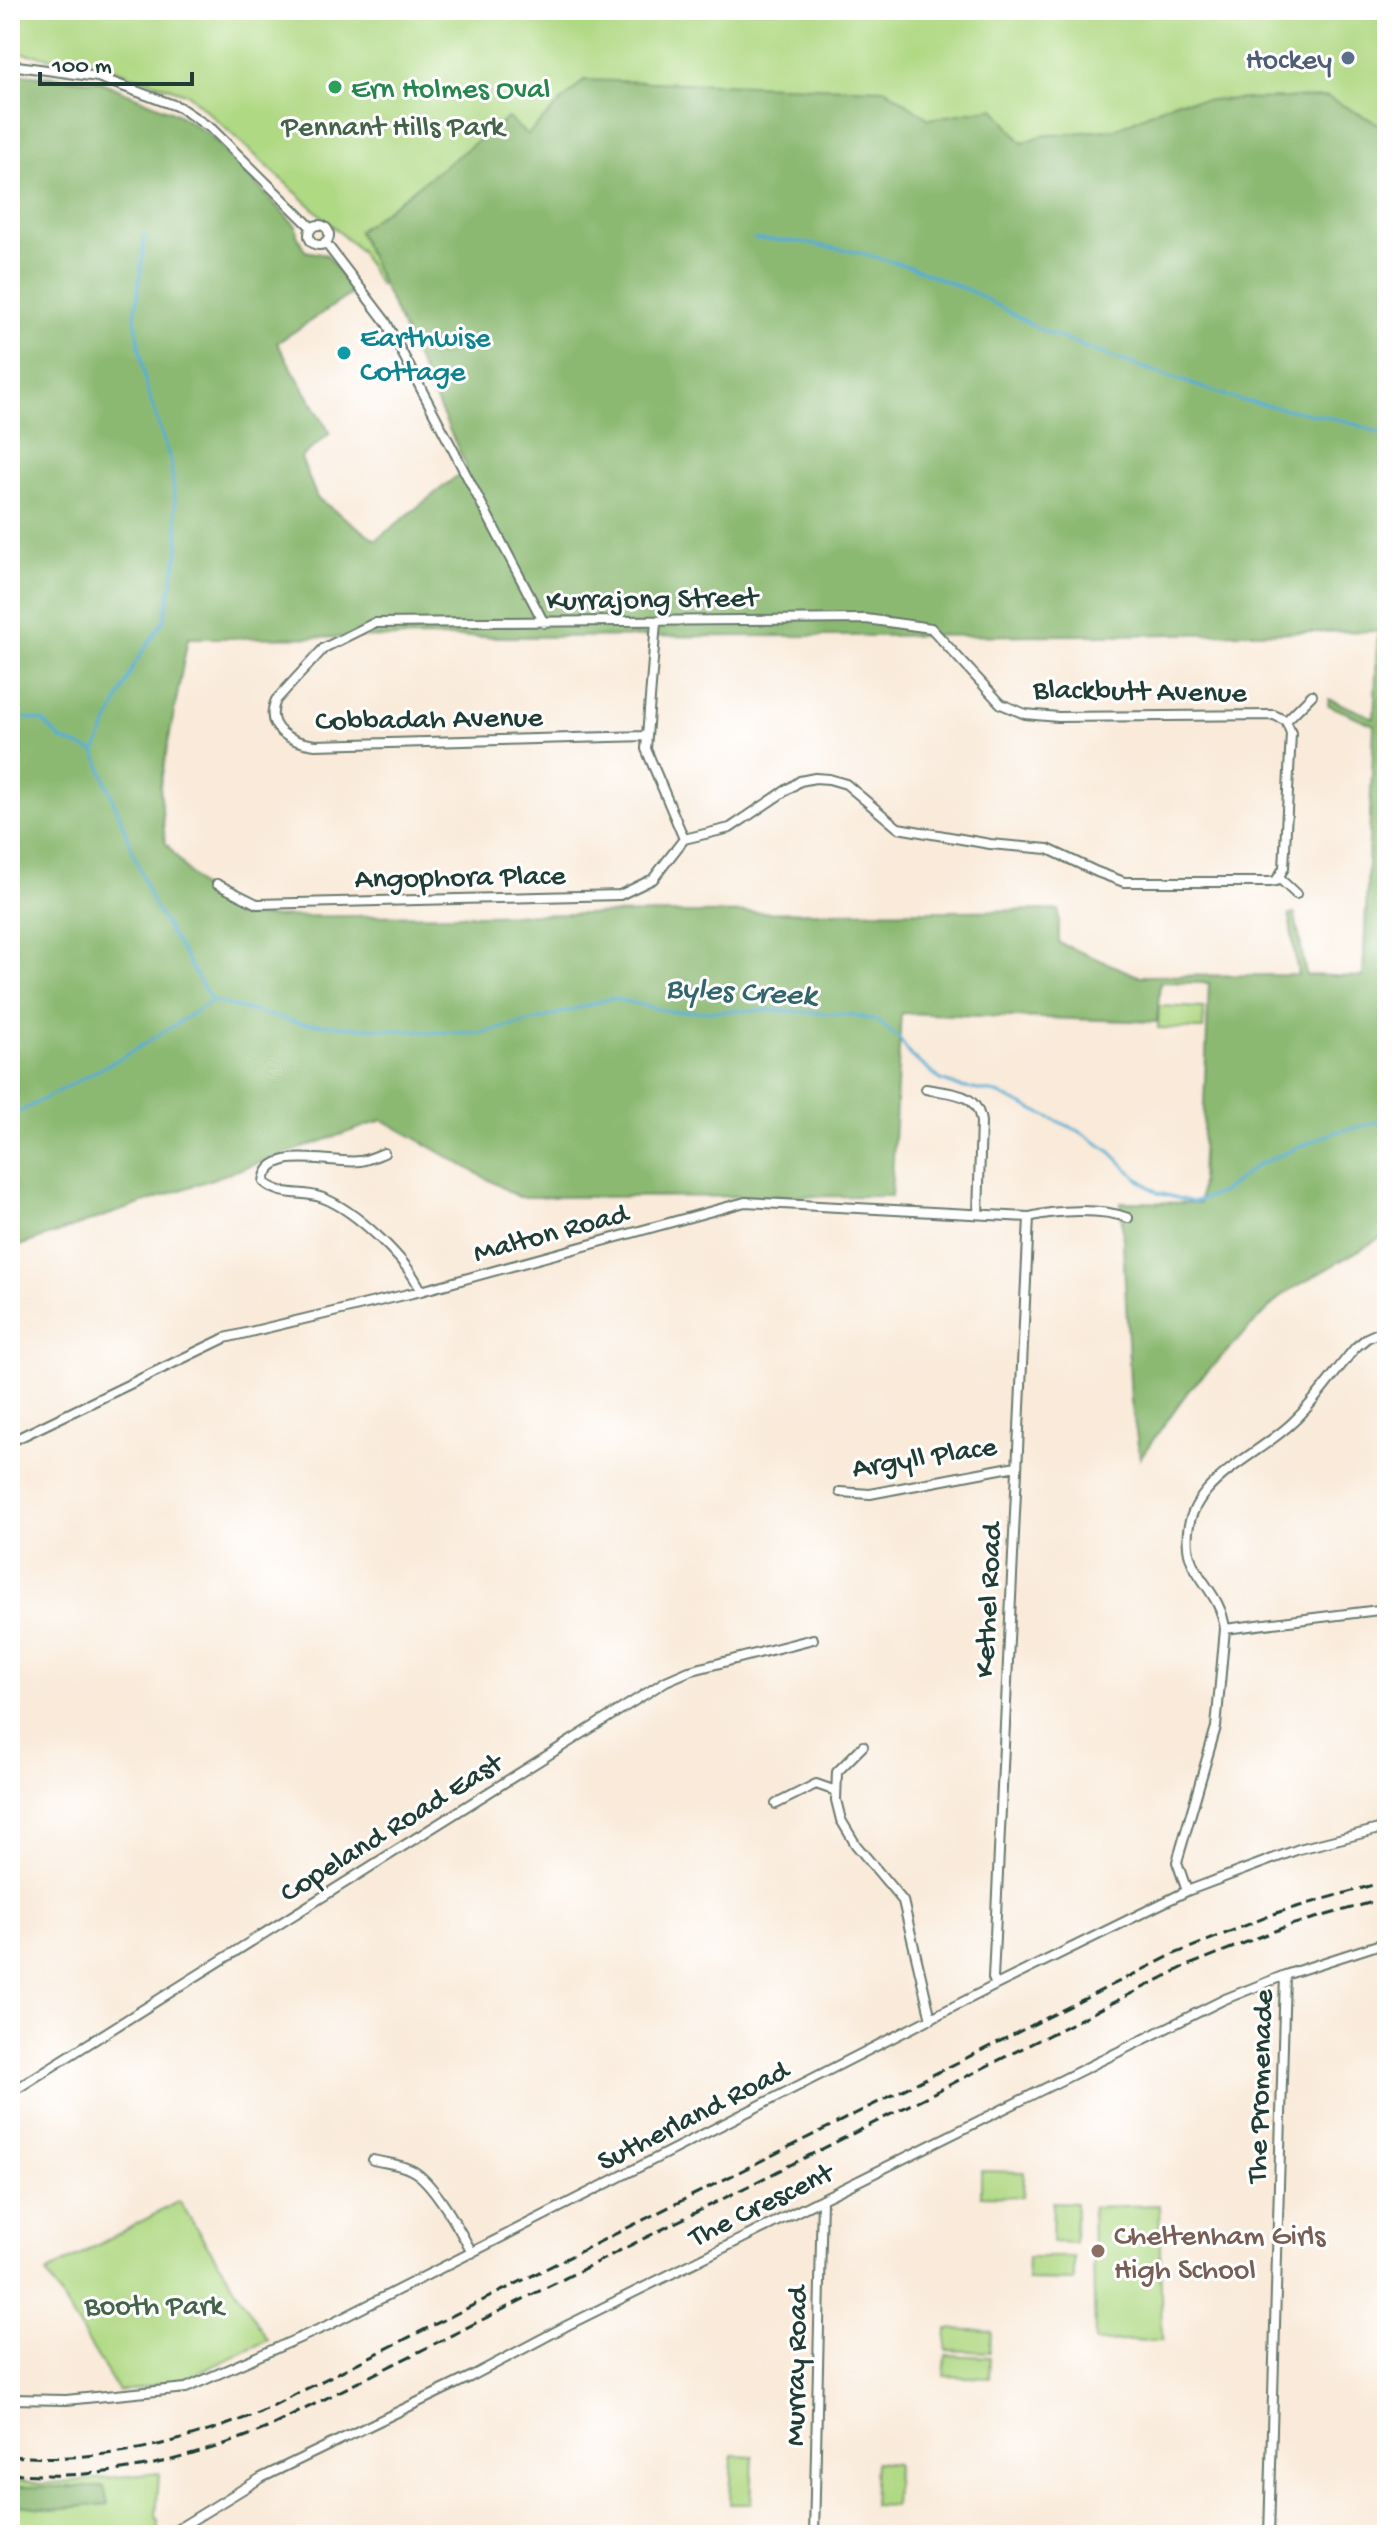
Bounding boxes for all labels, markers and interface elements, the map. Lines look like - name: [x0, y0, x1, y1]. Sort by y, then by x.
- scale bar: [40, 36, 192, 86]
- place label: Hockey: [1245, 45, 1332, 80]
- marker: Hockey: [1339, 49, 1357, 67]
- text: 100 m: [51, 53, 112, 82]
- place label: Ern Holmes Oval: [351, 74, 550, 109]
- marker: Ern Holmes Oval: [326, 78, 344, 96]
- park label: Pennant Hills Park: [281, 112, 507, 147]
- place label: Earthwise Cottage: [360, 323, 491, 392]
- marker: Earthwise Cottage: [335, 344, 353, 362]
- street label: Kurrajong Street: [546, 582, 761, 621]
- street label: Blackbutt Avenue: [1032, 674, 1248, 713]
- street label: Cobbadah Avenue: [315, 702, 544, 741]
- street label: Angophora Place: [354, 860, 566, 899]
- water label: Byles Creek: [664, 971, 820, 1017]
- street label: Malton Road: [470, 1197, 635, 1273]
- street label: Argyll Place: [850, 1431, 1000, 1488]
- street label: Kethel Road: [969, 1519, 1012, 1679]
- street label: Copeland Road East: [275, 1746, 512, 1912]
- street label: The Promenade: [1242, 1988, 1283, 2186]
- street label: Sutherland Road: [592, 2054, 798, 2181]
- street label: The Crescent: [682, 2156, 842, 2258]
- place label: Cheltenham Girls High School: [1114, 2221, 1326, 2290]
- marker: Cheltenham Girls High School: [1089, 2242, 1107, 2260]
- street label: Murray Road: [780, 2283, 817, 2446]
- park label: Booth Park: [83, 2291, 226, 2326]

